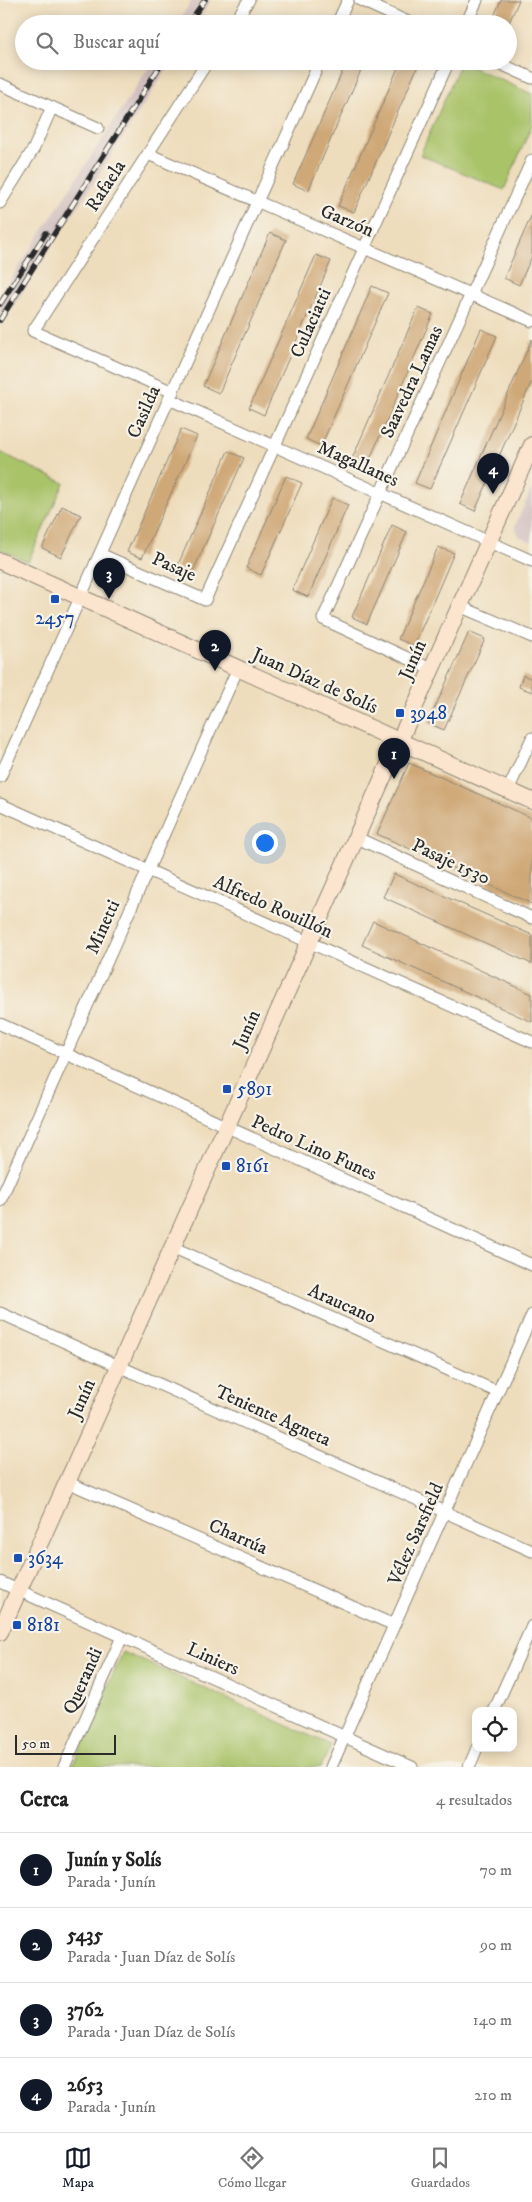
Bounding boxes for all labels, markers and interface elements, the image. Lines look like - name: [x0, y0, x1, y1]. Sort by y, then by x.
- search box: [15, 15, 517, 70]
- icon: search: [33, 29, 61, 57]
- text: Buscar aquí: [73, 31, 159, 54]
- street label: Rafaela: [81, 156, 131, 216]
- street label: Garzón: [317, 200, 377, 243]
- street label: Culaciatti: [285, 285, 337, 361]
- street label: Saavedra Lamas: [376, 322, 448, 442]
- street label: Casilda: [122, 382, 166, 442]
- street label: Magallanes: [314, 436, 402, 492]
- pin: 4: [477, 453, 509, 494]
- street label: Pasaje: [148, 547, 200, 587]
- pin: 3: [93, 558, 125, 599]
- marker: 2457: [49, 593, 61, 605]
- place label: 2457: [35, 607, 75, 630]
- pin: 2: [199, 630, 231, 671]
- street label: Junín: [393, 636, 432, 685]
- street label: Juan Díaz de Solís: [247, 642, 382, 719]
- place label: 3948: [410, 702, 447, 725]
- marker: 3948: [394, 707, 406, 719]
- pin: 1: [378, 738, 410, 779]
- your location: [252, 830, 278, 856]
- street label: Pasaje 1530: [408, 834, 494, 890]
- street label: Alfredo Rouillón: [210, 870, 336, 944]
- street label: Minetti: [81, 896, 125, 958]
- street label: Junín: [227, 1006, 266, 1055]
- place label: 5891: [237, 1078, 272, 1101]
- marker: 5891: [221, 1083, 233, 1095]
- street label: Pedro Lino Funes: [248, 1110, 380, 1186]
- place label: 8161: [236, 1155, 269, 1178]
- marker: 8161: [220, 1160, 232, 1172]
- street label: Araucano: [305, 1279, 379, 1329]
- street label: Junín: [62, 1375, 101, 1424]
- street label: Teniente Agneta: [212, 1380, 334, 1452]
- street label: Vélez Sarsfield: [383, 1479, 449, 1590]
- street label: Charrúa: [205, 1514, 271, 1560]
- place label: 3634: [28, 1547, 64, 1570]
- marker: 3634: [12, 1552, 24, 1564]
- place label: 8181: [27, 1614, 60, 1637]
- marker: 8181: [11, 1619, 23, 1631]
- street label: Liniers: [183, 1637, 243, 1681]
- street label: Querandi: [58, 1644, 108, 1718]
- map controls: [472, 1707, 517, 1752]
- button: locate: [472, 1707, 517, 1752]
- scale bar: [15, 1732, 116, 1755]
- text: 50 m: [22, 1735, 50, 1753]
- text: Cerca: [20, 1787, 68, 1813]
- text: 4 resultados: [436, 1790, 512, 1810]
- text: Junín y Solís: [67, 1849, 161, 1872]
- text: 1: [33, 1860, 39, 1880]
- text: 70 m: [480, 1860, 512, 1880]
- text: Parada · Junín: [67, 1872, 156, 1892]
- text: 5435: [67, 1924, 103, 1947]
- text: 2: [32, 1935, 40, 1955]
- text: 90 m: [480, 1935, 512, 1955]
- text: Parada · Juan Díaz de Solís: [67, 1947, 235, 1967]
- text: 3762: [67, 1999, 103, 2022]
- text: 3: [33, 2010, 39, 2030]
- text: 140 m: [473, 2010, 512, 2030]
- text: Parada · Juan Díaz de Solís: [67, 2022, 235, 2042]
- text: 2653: [67, 2074, 103, 2097]
- text: 4: [31, 2085, 41, 2105]
- text: 210 m: [474, 2085, 512, 2105]
- text: Parada · Junín: [67, 2097, 156, 2117]
- tab: Mapa: [62, 2144, 94, 2192]
- tab: Cómo llegar: [218, 2144, 287, 2192]
- tab: Guardados: [411, 2144, 470, 2192]

